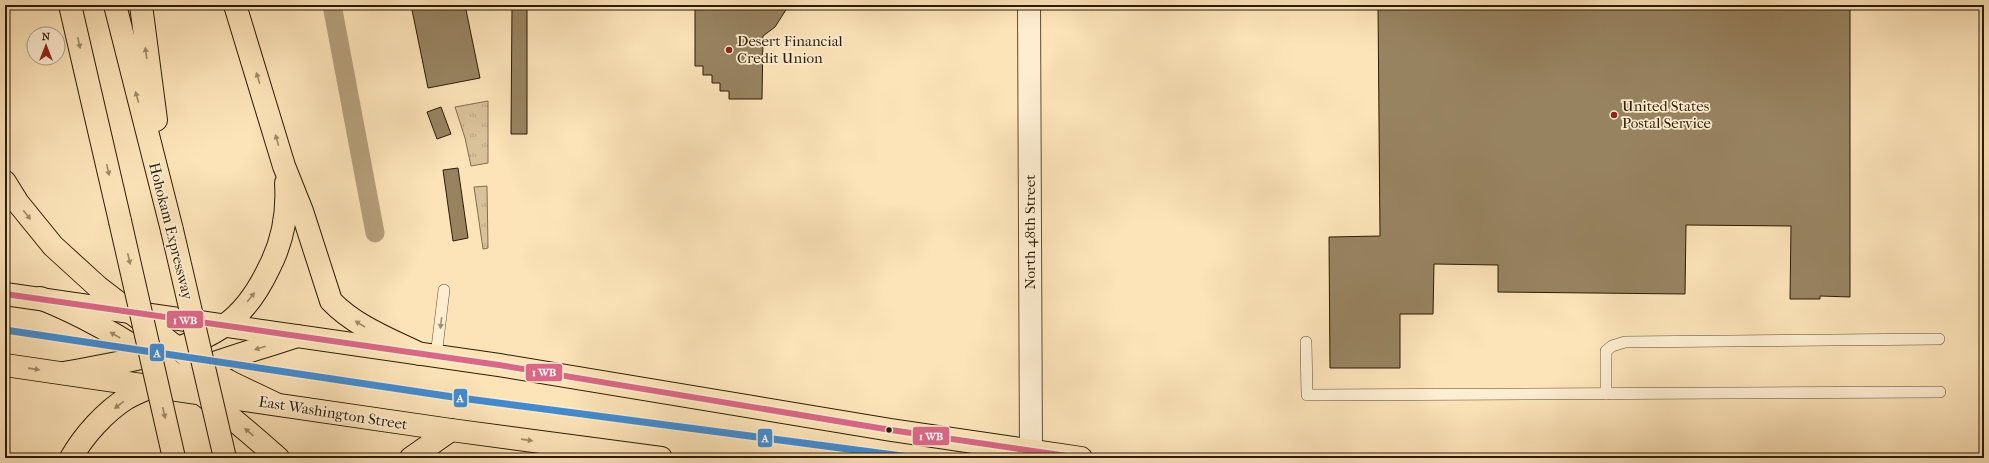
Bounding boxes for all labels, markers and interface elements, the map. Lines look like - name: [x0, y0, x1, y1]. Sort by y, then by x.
- north arrow: [26, 26, 66, 66]
- text: N: [42, 30, 51, 43]
- place label: Desert Financial Credit Union: [737, 32, 843, 67]
- one-way arrow: [76, 37, 82, 49]
- marker: Desert Financial Credit Union: [724, 45, 734, 55]
- one-way arrow: [143, 47, 149, 59]
- one-way arrow: [254, 71, 260, 83]
- one-way arrow: [134, 91, 140, 103]
- place label: United States Postal Service: [1622, 97, 1712, 132]
- marker: United States Postal Service: [1609, 110, 1619, 120]
- one-way arrow: [274, 134, 280, 146]
- street label: Hohokam Expressway: [145, 161, 197, 302]
- one-way arrow: [106, 164, 112, 176]
- street label: North 48th Street: [1021, 174, 1039, 290]
- one-way arrow: [23, 209, 31, 220]
- one-way arrow: [126, 253, 132, 265]
- one-way arrow: [247, 292, 256, 303]
- line badge: 1 WB: [166, 310, 204, 329]
- text: 1 WB: [173, 314, 197, 327]
- one-way arrow: [438, 317, 444, 329]
- one-way arrow: [355, 320, 365, 328]
- one-way arrow: [109, 332, 121, 339]
- line badge: A: [149, 343, 165, 362]
- one-way arrow: [253, 345, 265, 351]
- text: A: [152, 347, 161, 360]
- line badge: 1 WB: [525, 363, 563, 382]
- one-way arrow: [28, 366, 40, 372]
- text: 1 WB: [532, 366, 556, 379]
- line badge: A: [453, 388, 468, 408]
- street label: East Washington Street: [257, 392, 409, 434]
- text: A: [455, 392, 464, 405]
- one-way arrow: [113, 400, 124, 409]
- one-way arrow: [161, 407, 167, 419]
- unlabelled marker: [884, 425, 894, 435]
- line badge: 1 WB: [912, 426, 950, 446]
- one-way arrow: [243, 428, 254, 437]
- line badge: A: [757, 428, 773, 448]
- text: 1 WB: [919, 430, 943, 443]
- text: A: [760, 432, 769, 445]
- one-way arrow: [521, 437, 533, 443]

